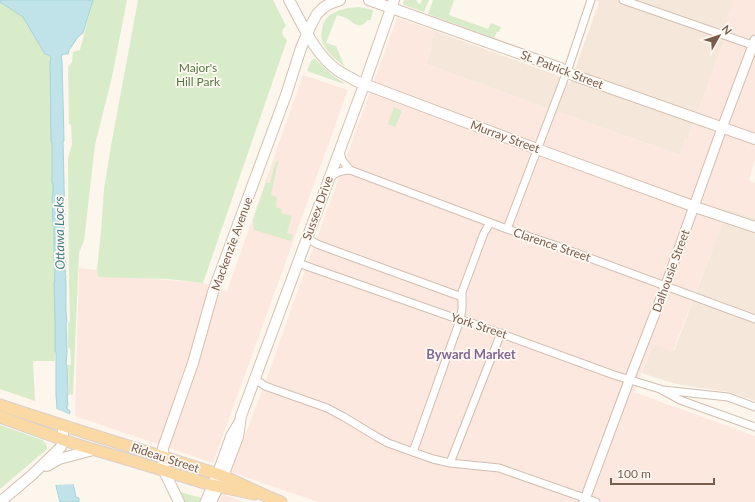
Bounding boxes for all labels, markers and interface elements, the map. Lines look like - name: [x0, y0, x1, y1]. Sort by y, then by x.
- north arrow: [699, 16, 739, 56]
- text: N: [719, 22, 735, 37]
- street label: St. Patrick Street: [519, 47, 606, 92]
- park label: Major's Hill Park: [176, 60, 221, 89]
- street label: Murray Street: [468, 117, 543, 156]
- street label: Sussex Drive: [299, 174, 336, 242]
- street label: Mackenzie Avenue: [208, 195, 255, 293]
- water label: Ottawa Locks: [50, 196, 68, 270]
- street label: Clarence Street: [512, 224, 593, 265]
- street label: Dalhousie Street: [649, 227, 693, 314]
- street label: York Street: [449, 309, 510, 342]
- district label: Byward Market: [426, 346, 516, 362]
- street label: Rideau Street: [129, 439, 202, 476]
- scale bar: [611, 460, 714, 486]
- text: 100 m: [617, 466, 651, 481]

